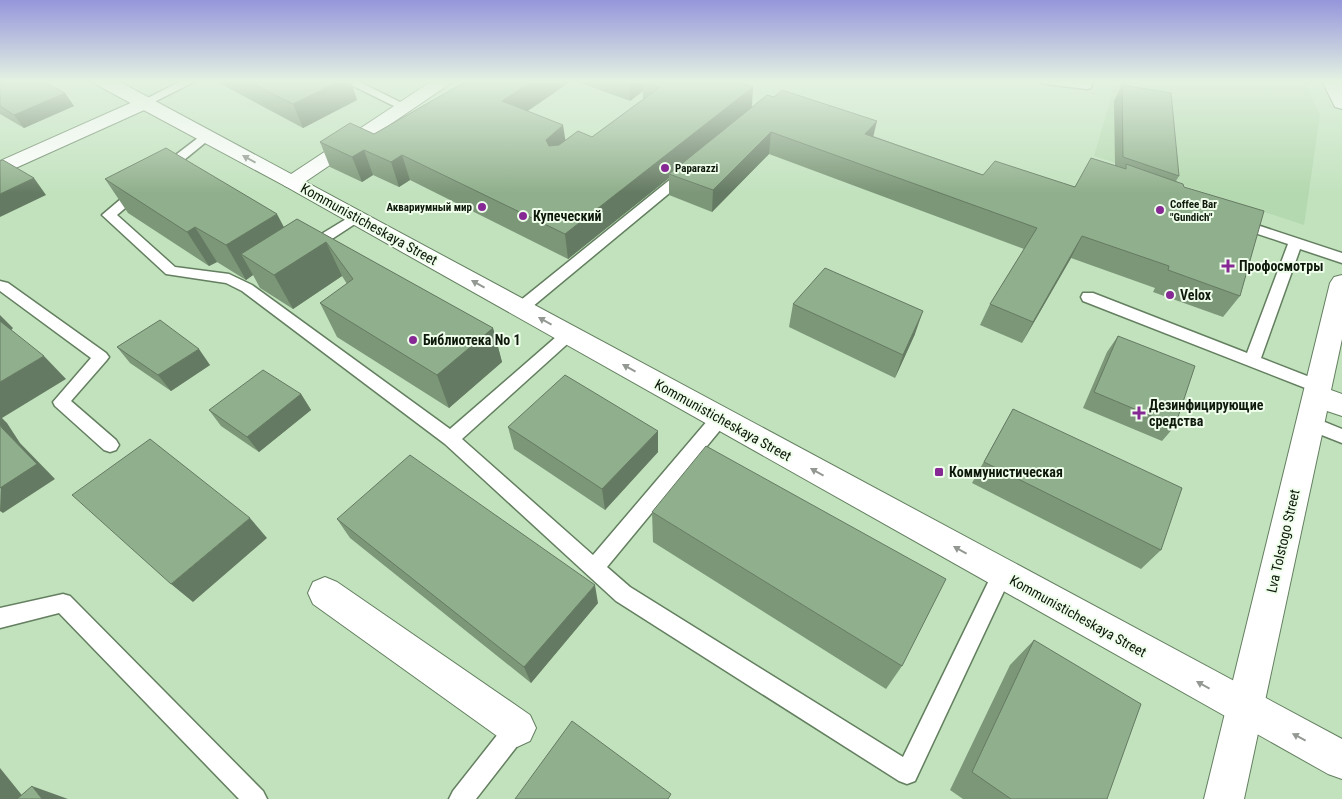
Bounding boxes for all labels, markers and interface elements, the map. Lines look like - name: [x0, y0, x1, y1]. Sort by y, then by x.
- one-way arrow: [243, 154, 256, 163]
- marker: Paparazzi: [659, 162, 671, 174]
- place label: Paparazzi: [675, 162, 719, 175]
- street label: Kommunisticheskaya Street: [298, 180, 440, 268]
- place label: Coffee Bar "Gundich": [1170, 198, 1217, 224]
- place label: Аквариумный мир: [387, 201, 473, 214]
- marker: Аквариумный мир: [476, 201, 488, 213]
- marker: Coffee Bar "Gundich": [1154, 204, 1166, 216]
- place label: Купеческий: [533, 208, 602, 224]
- marker: Купеческий: [517, 210, 529, 222]
- place label: Профосмотры: [1239, 258, 1323, 274]
- marker: Профосмотры: [1221, 259, 1235, 273]
- one-way arrow: [471, 280, 486, 288]
- place label: Velox: [1180, 287, 1212, 303]
- marker: Velox: [1164, 289, 1176, 301]
- one-way arrow: [538, 317, 552, 325]
- place label: Библиотека No 1: [423, 332, 520, 348]
- marker: Библиотека No 1: [407, 334, 419, 346]
- one-way arrow: [623, 363, 636, 372]
- street label: Kommunisticheskaya Street: [652, 376, 794, 464]
- place label: Дезинфицирующие средства: [1149, 397, 1264, 429]
- marker: Дезинфицирующие средства: [1133, 407, 1145, 419]
- place label: Коммунистическая: [949, 464, 1063, 480]
- marker: Коммунистическая: [933, 466, 945, 478]
- one-way arrow: [811, 467, 824, 476]
- street label: Lva Tolstogo Street: [1263, 488, 1303, 594]
- one-way arrow: [953, 546, 966, 555]
- street label: Kommunisticheskaya Street: [1007, 572, 1149, 660]
- one-way arrow: [1196, 680, 1210, 689]
- one-way arrow: [1292, 733, 1306, 741]

